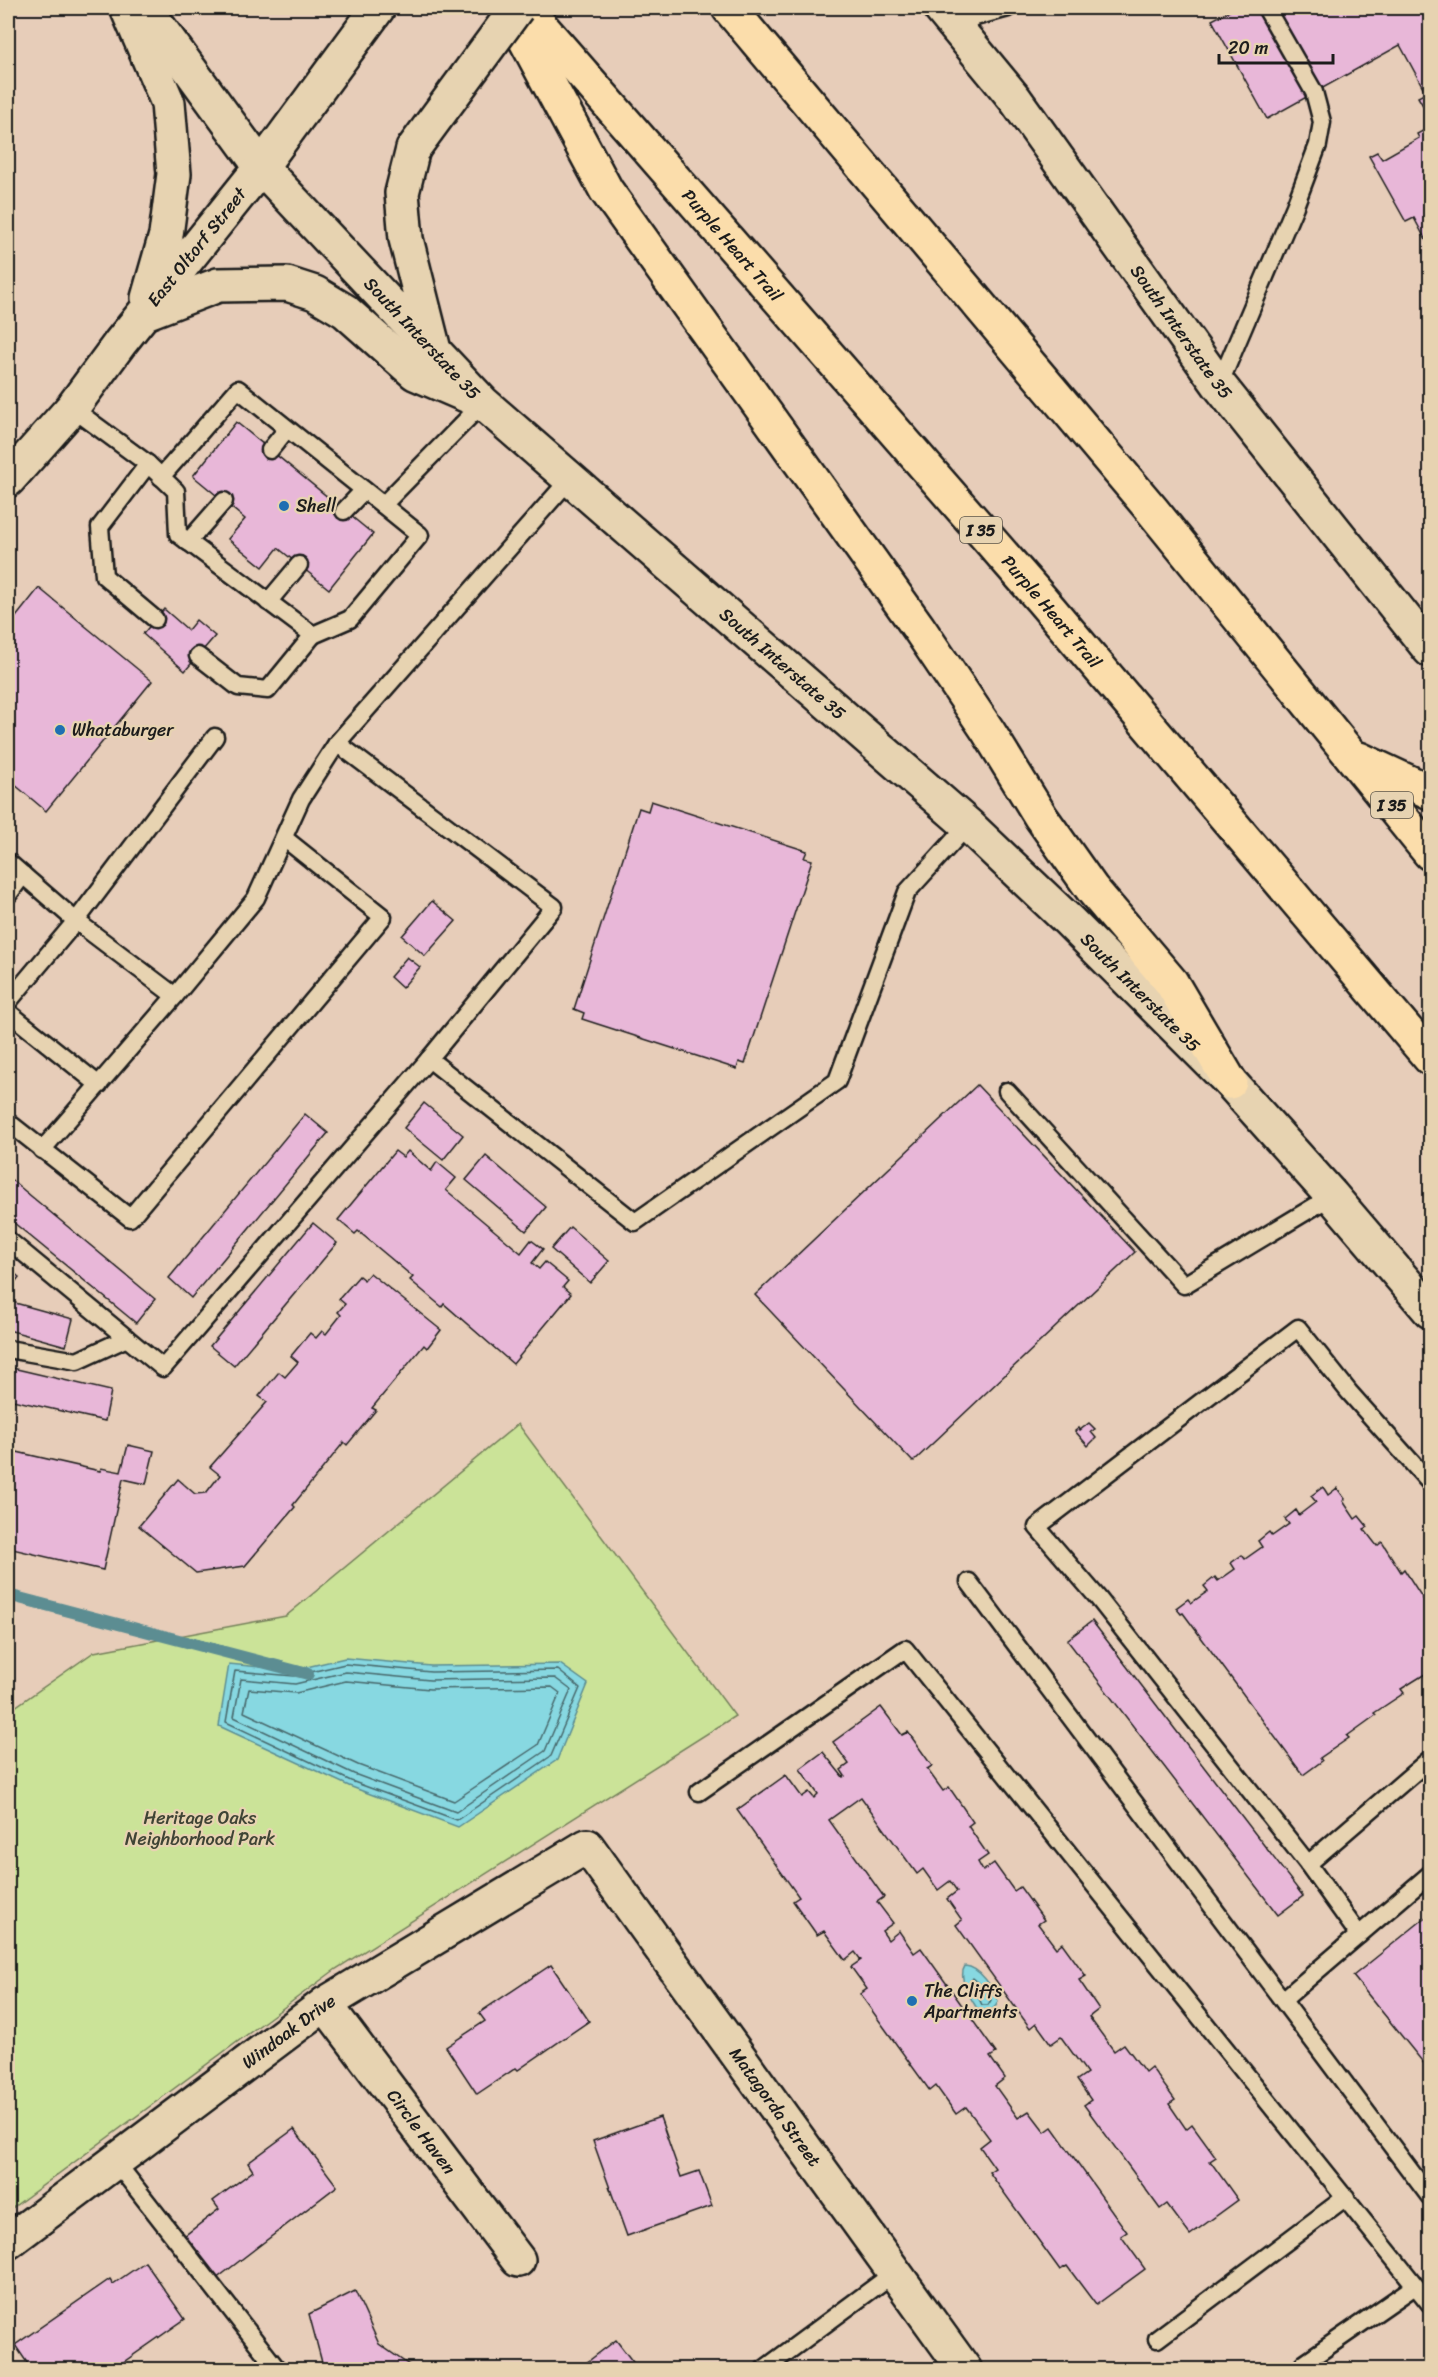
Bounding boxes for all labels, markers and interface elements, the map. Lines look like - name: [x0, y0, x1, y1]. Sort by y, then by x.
- scale bar: [1219, 27, 1333, 65]
- text: 20 m: [1228, 32, 1268, 64]
- street label: East Oltorf Street: [139, 180, 255, 314]
- street label: Purple Heart Trail: [673, 181, 792, 310]
- street label: South Interstate 35: [1122, 257, 1241, 407]
- street label: South Interstate 35: [356, 269, 489, 408]
- place label: Shell: [296, 490, 337, 522]
- marker: Shell: [277, 499, 291, 513]
- road number: I 35: [960, 517, 1002, 543]
- street label: Purple Heart Trail: [993, 547, 1110, 677]
- street label: South Interstate 35: [712, 599, 853, 728]
- place label: Whataburger: [72, 714, 175, 746]
- marker: Whataburger: [53, 723, 67, 737]
- road number: I 35: [1371, 792, 1413, 818]
- street label: South Interstate 35: [1072, 924, 1208, 1060]
- park label: Heritage Oaks Neighborhood Park: [125, 1802, 275, 1855]
- place label: The Cliffs Apartments: [923, 1975, 1018, 2028]
- street label: Windoak Drive: [235, 1985, 342, 2077]
- marker: The Cliffs Apartments: [905, 1994, 919, 2008]
- street label: Matagorda Street: [721, 2040, 830, 2174]
- street label: Circle Haven: [378, 2082, 465, 2182]

